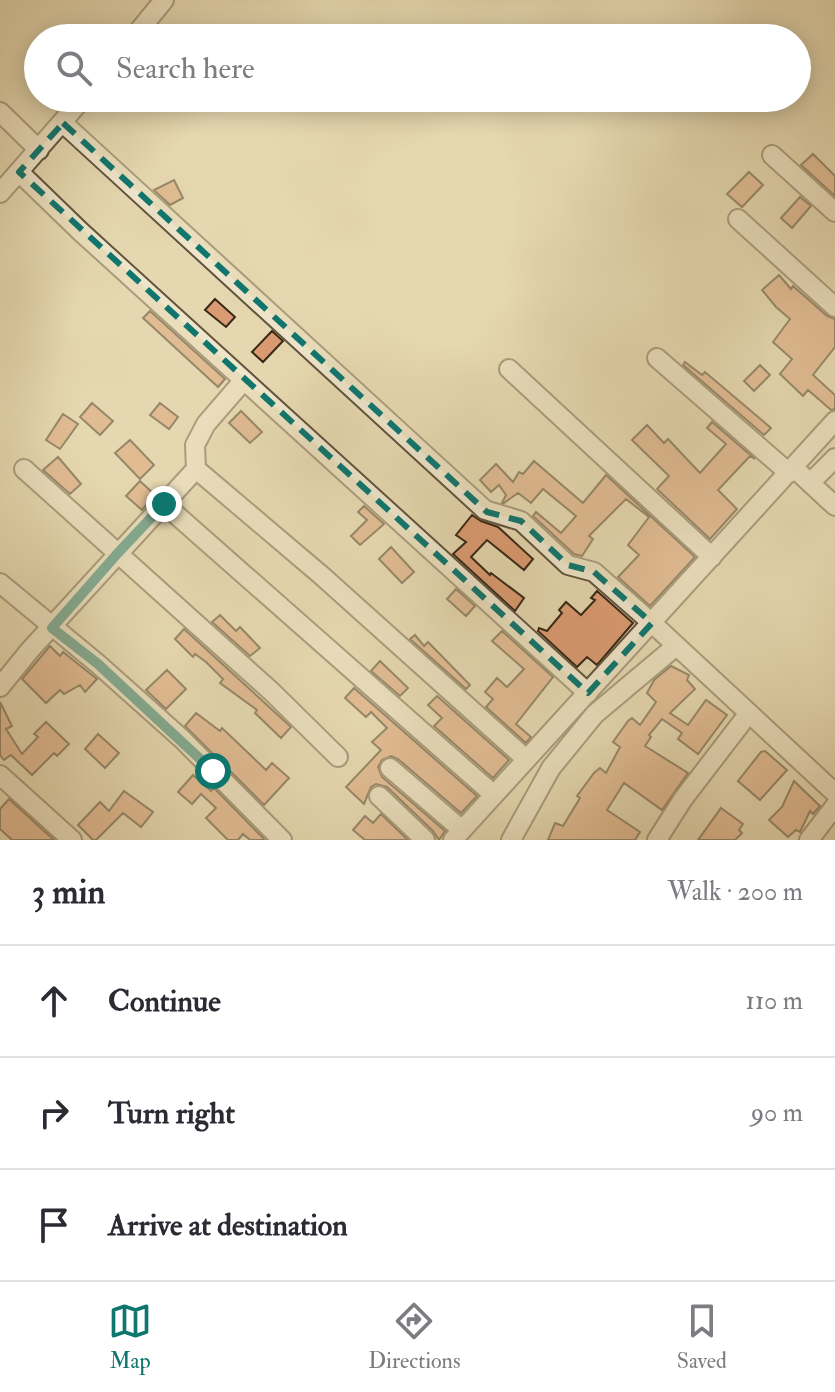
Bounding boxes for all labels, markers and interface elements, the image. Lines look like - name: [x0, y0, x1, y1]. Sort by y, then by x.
- search box: [24, 24, 811, 112]
- icon: search: [52, 46, 96, 90]
- text: Search here: [116, 50, 255, 87]
- route end: [146, 486, 182, 522]
- route start: [195, 753, 231, 789]
- text: 3 min: [32, 871, 105, 914]
- text: Walk · 200 m: [667, 876, 803, 908]
- icon: ahead: [32, 979, 76, 1023]
- text: Continue: [108, 983, 221, 1020]
- text: 110 m: [746, 985, 803, 1017]
- icon: right: [32, 1091, 76, 1135]
- text: Turn right: [108, 1095, 235, 1132]
- text: 90 m: [751, 1097, 803, 1129]
- icon: arrive: [32, 1203, 76, 1247]
- text: Arrive at destination: [108, 1207, 348, 1244]
- tab: Map: [108, 1299, 152, 1375]
- tab: Directions: [368, 1299, 461, 1375]
- tab: Saved: [677, 1299, 727, 1375]

